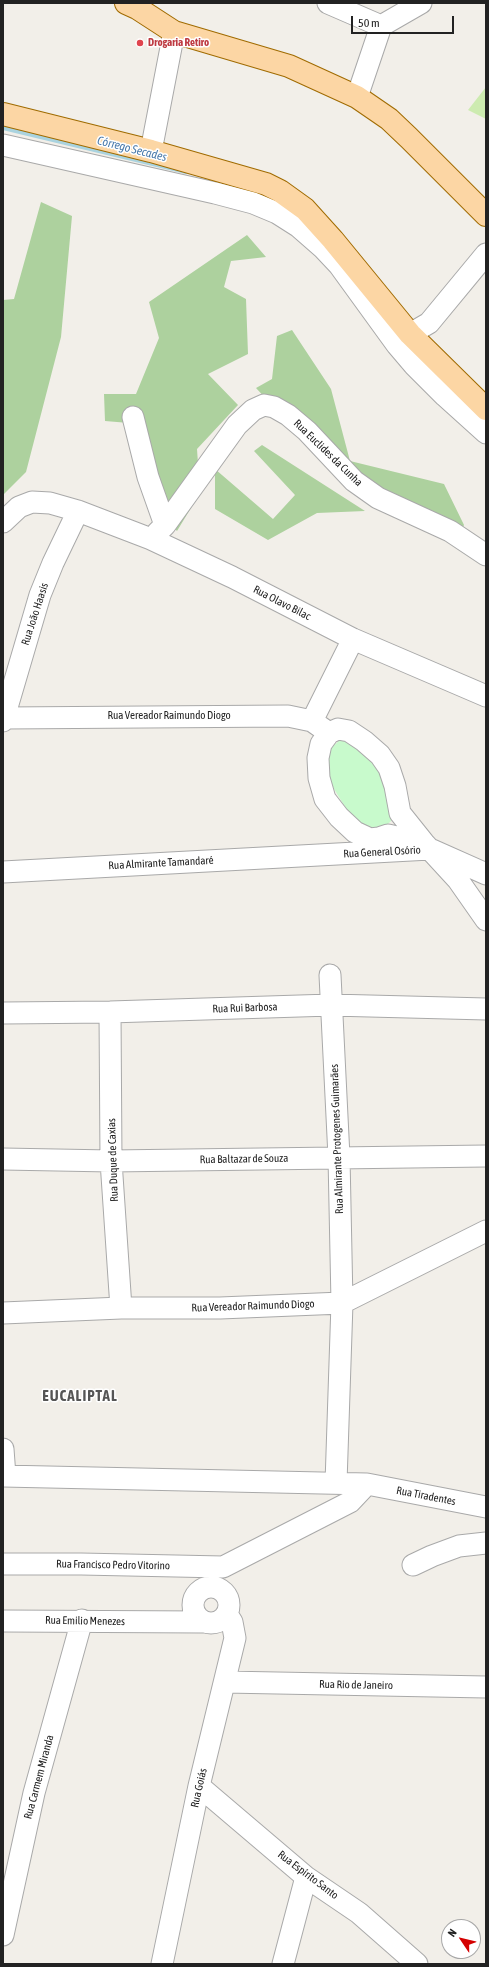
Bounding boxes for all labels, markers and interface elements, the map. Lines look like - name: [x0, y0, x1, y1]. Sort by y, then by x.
- scale bar: [353, 8, 456, 34]
- text: 50 m: [358, 16, 380, 30]
- place label: Drogaria Retiro: [148, 36, 209, 50]
- marker: Drogaria Retiro: [135, 38, 145, 48]
- water label: Córrego Secades: [96, 133, 168, 165]
- street label: Rua Euclides da Cunha: [291, 417, 365, 489]
- street label: Rua João Haasis: [19, 581, 51, 647]
- street label: Rua Olavo Bilac: [251, 583, 313, 623]
- street label: Rua Vereador Raimundo Diogo: [107, 709, 231, 723]
- street label: Rua General Osório: [343, 843, 421, 861]
- street label: Rua Almirante Tamandaré: [108, 854, 214, 872]
- street label: Rua Rui Barbosa: [212, 1000, 278, 1016]
- street label: Rua Almirante Protogenes Guimarães: [328, 1064, 346, 1214]
- street label: Rua Duque de Caxias: [105, 1118, 121, 1202]
- street label: Rua Baltazar de Souza: [200, 1152, 288, 1166]
- street label: Rua Vereador Raimundo Diogo: [191, 1297, 315, 1315]
- district label: EUCALIPTAL: [42, 1387, 118, 1405]
- street label: Rua Tiradentes: [395, 1484, 457, 1508]
- street label: Rua Francisco Pedro Vitorino: [56, 1557, 170, 1573]
- street label: Rua Emilio Menezes: [45, 1614, 125, 1628]
- street label: Rua Rio de Janeiro: [319, 1678, 393, 1692]
- street label: Rua Carmem Miranda: [21, 1733, 57, 1821]
- street label: Rua Goiás: [188, 1767, 210, 1809]
- street label: Rua Espírito Santo: [275, 1848, 341, 1902]
- north arrow: [441, 1919, 481, 1959]
- text: N: [445, 1927, 459, 1939]

